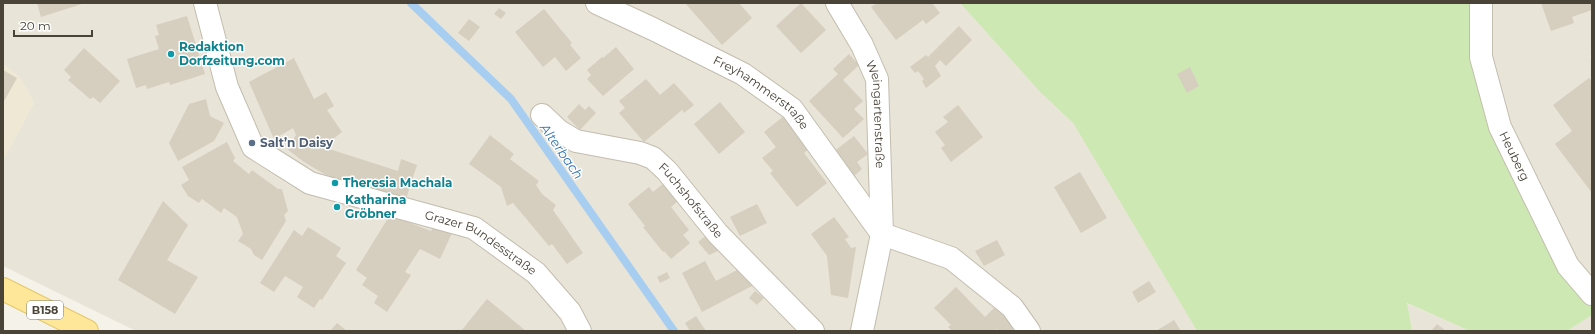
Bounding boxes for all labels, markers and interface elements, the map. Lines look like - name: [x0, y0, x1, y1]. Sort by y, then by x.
- scale bar: [14, 12, 92, 38]
- text: 20 m: [20, 18, 51, 33]
- place label: Redaktion Dorfzeitung.com: [179, 39, 285, 68]
- marker: Redaktion Dorfzeitung.com: [166, 49, 176, 59]
- street label: Freyhammerstraße: [711, 52, 812, 132]
- street label: Weingartenstraße: [863, 58, 888, 169]
- water label: Alterbach: [536, 119, 587, 182]
- street label: Heuberg: [1496, 129, 1533, 183]
- place label: Salt’n Daisy: [260, 135, 334, 150]
- marker: Salt’n Daisy: [247, 138, 257, 148]
- street label: Fuchshofstraße: [656, 159, 726, 241]
- place label: Theresia Machala: [343, 175, 452, 190]
- marker: Theresia Machala: [330, 178, 340, 188]
- place label: Katharina Gröbner: [345, 192, 407, 221]
- marker: Katharina Gröbner: [332, 202, 342, 212]
- street label: Grazer Bundesstraße: [423, 207, 540, 278]
- road number: B158: [27, 301, 63, 319]

